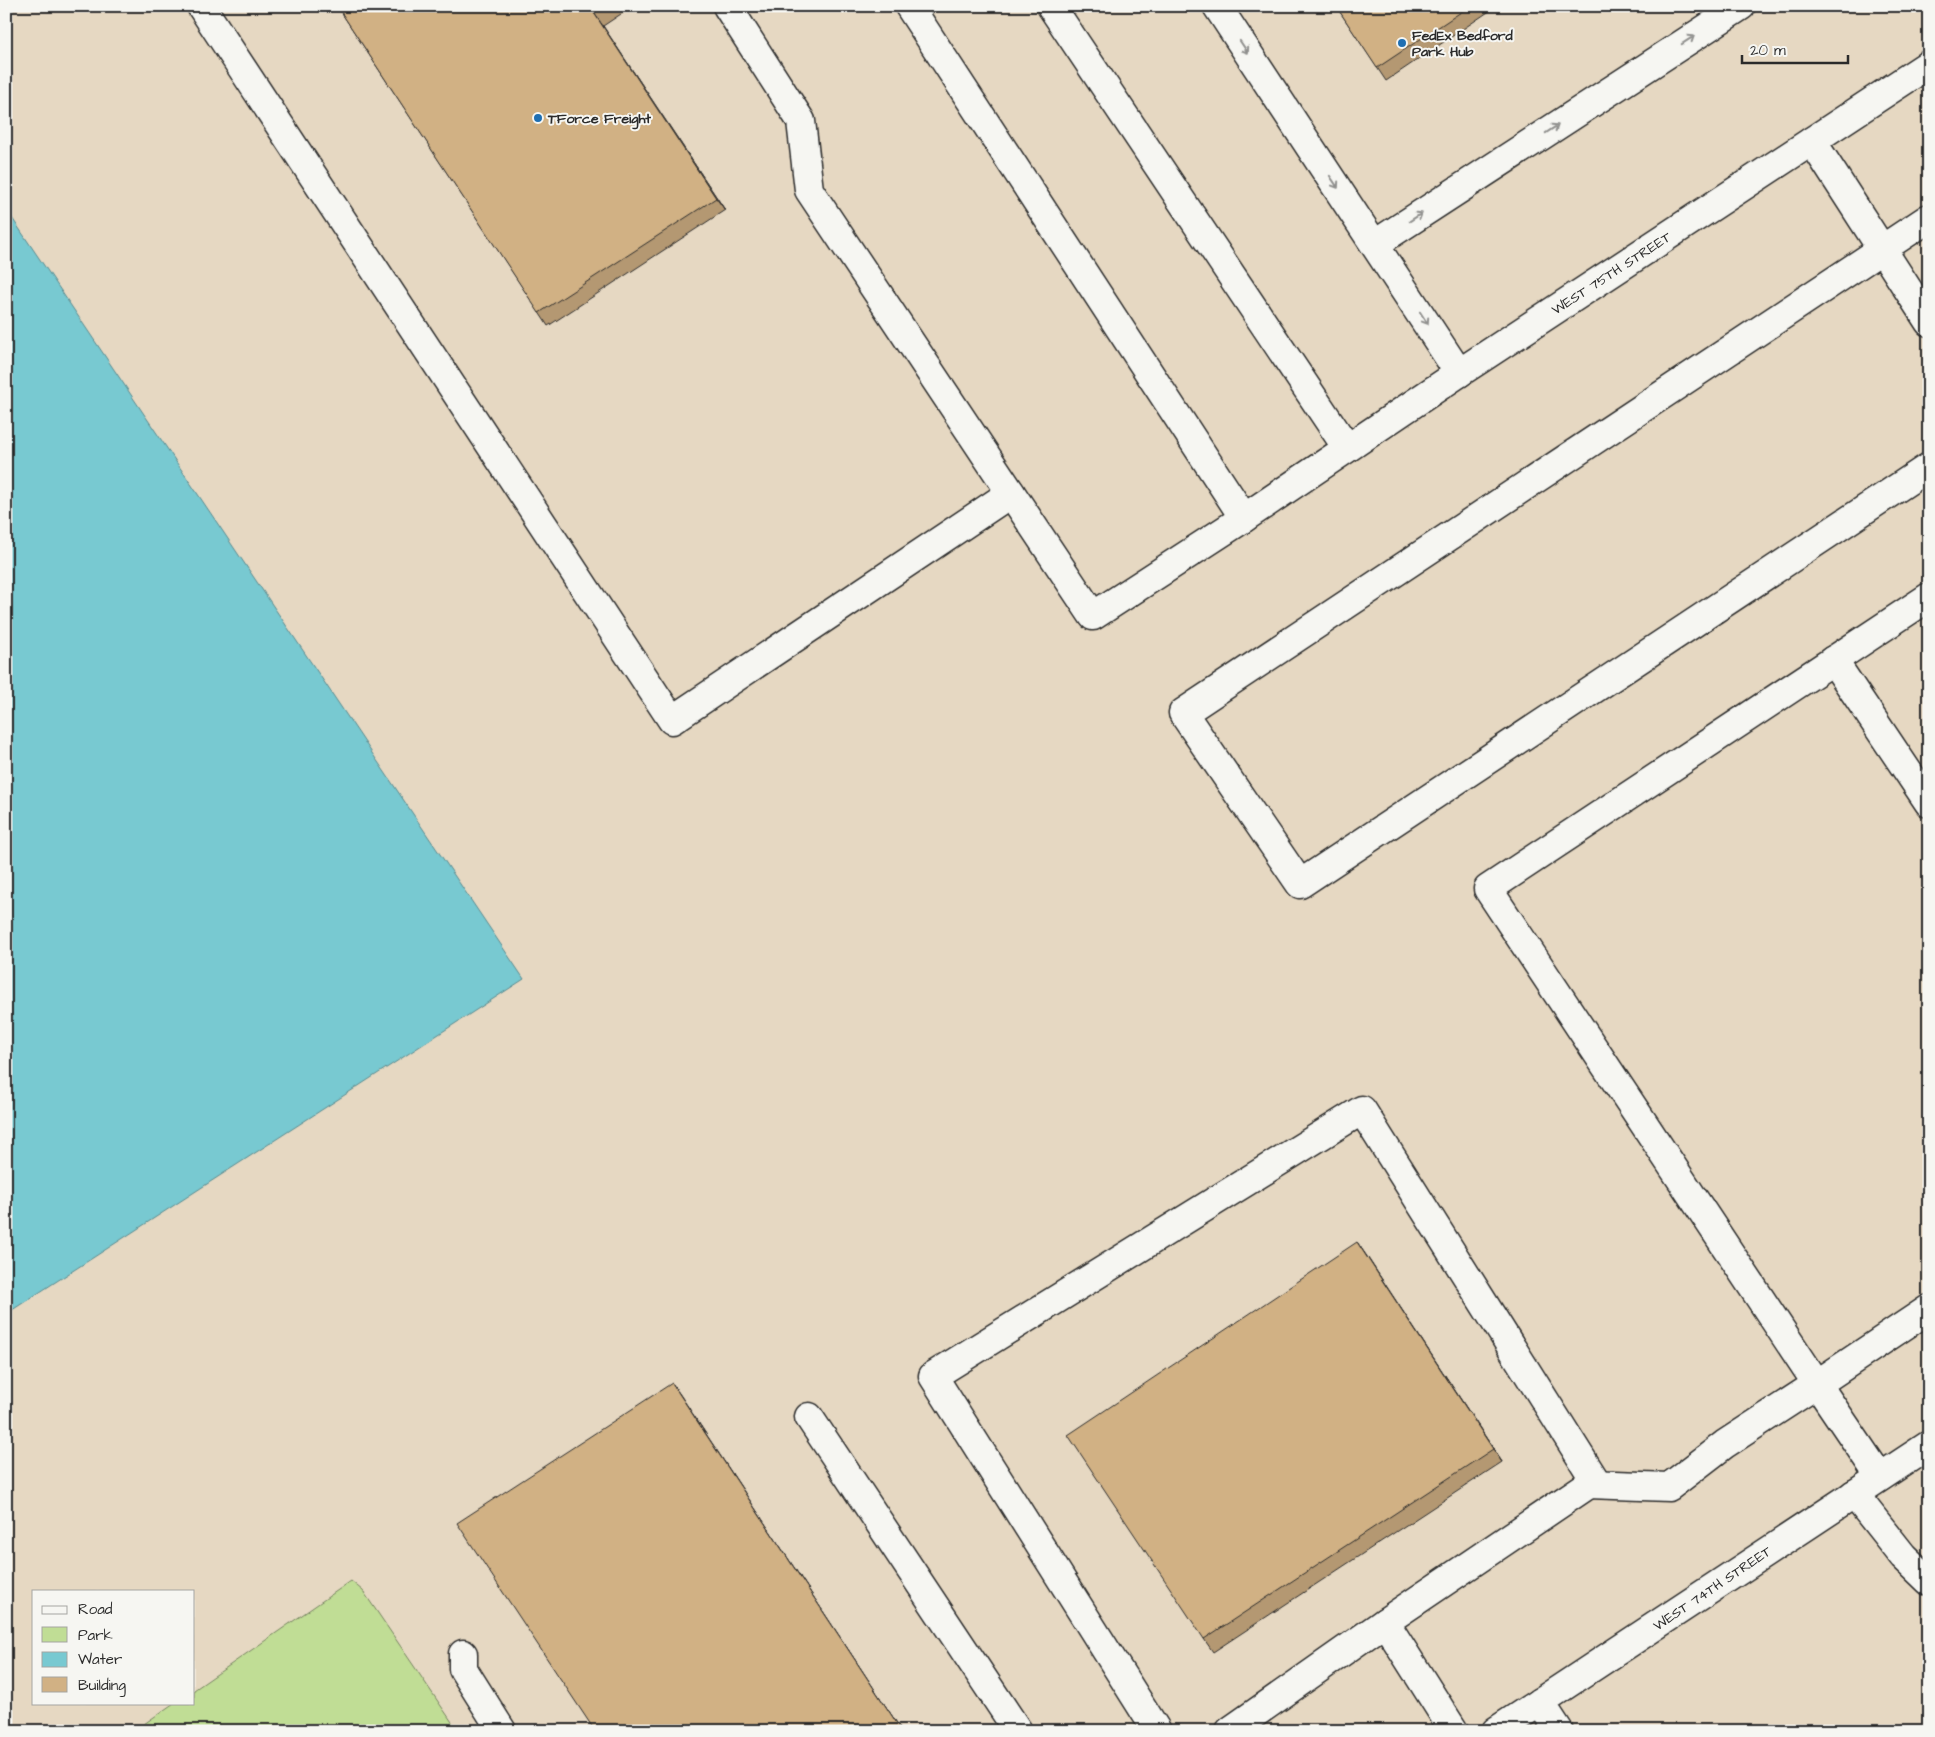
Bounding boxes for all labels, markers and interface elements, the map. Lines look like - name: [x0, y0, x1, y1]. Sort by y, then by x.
- place label: FedEx Bedford Park Hub: [1412, 26, 1514, 62]
- scale bar: [1742, 32, 1849, 64]
- one-way arrow: [1681, 35, 1695, 45]
- marker: FedEx Bedford Park Hub: [1396, 37, 1408, 49]
- one-way arrow: [1239, 40, 1250, 54]
- text: 20 m: [1750, 40, 1786, 61]
- place label: TForce Freight: [547, 109, 651, 130]
- marker: TForce Freight: [532, 112, 544, 124]
- one-way arrow: [1545, 123, 1559, 134]
- one-way arrow: [1329, 175, 1339, 189]
- one-way arrow: [1408, 212, 1422, 222]
- street label: WEST 75TH STREET: [1548, 227, 1676, 320]
- one-way arrow: [1419, 311, 1429, 325]
- street label: WEST 74TH STREET: [1649, 1542, 1776, 1636]
- legend: [32, 1590, 195, 1704]
- text: Road: [78, 1599, 113, 1620]
- text: Park: [78, 1625, 113, 1646]
- text: Water: [78, 1649, 122, 1670]
- text: Building: [78, 1675, 126, 1697]

